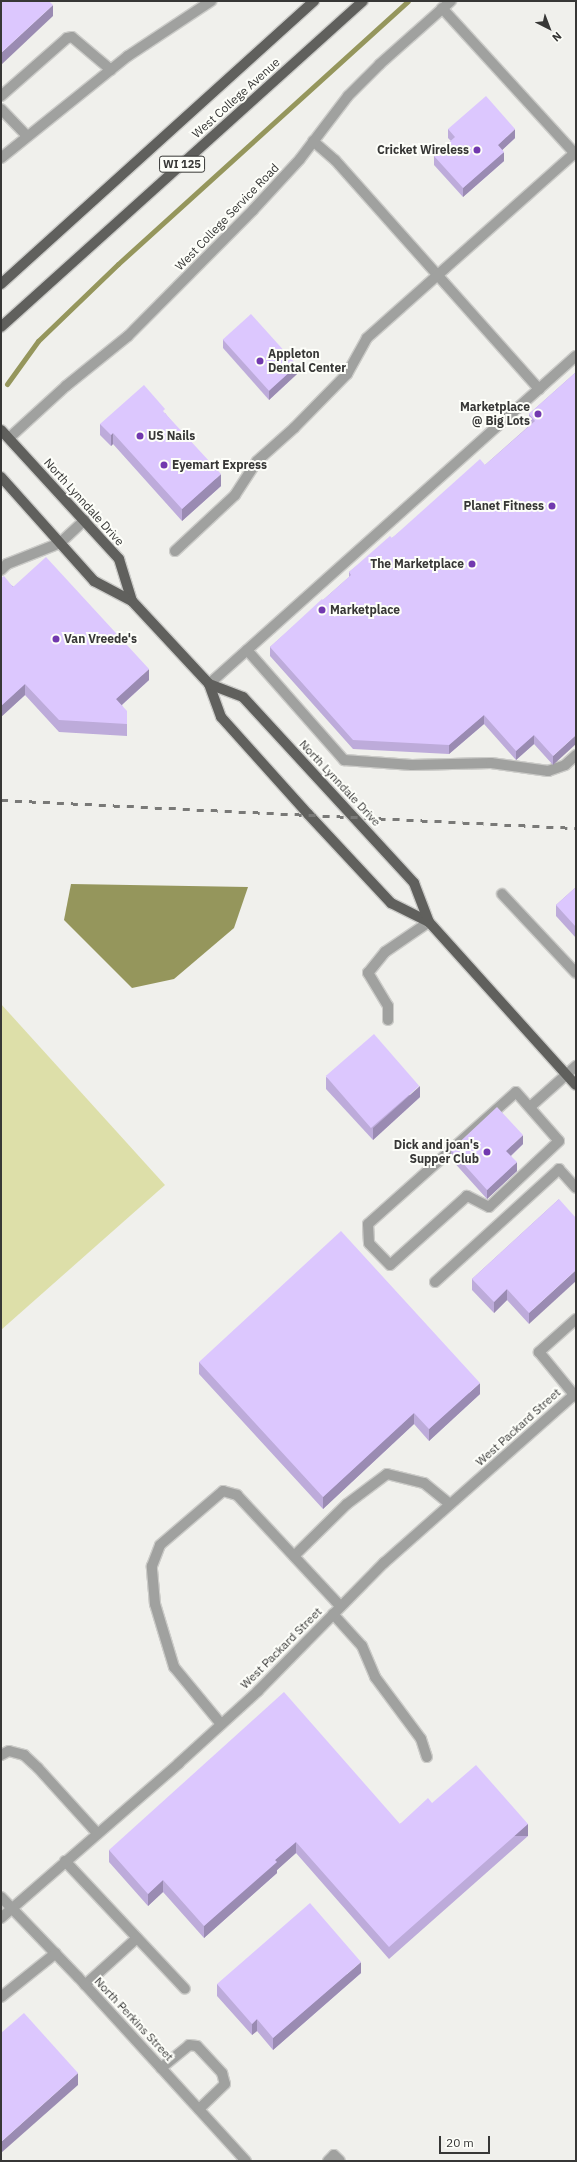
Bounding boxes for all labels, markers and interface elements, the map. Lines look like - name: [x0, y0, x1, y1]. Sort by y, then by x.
- north arrow: [529, 8, 569, 48]
- text: N: [549, 29, 565, 45]
- street label: West College Avenue: [189, 55, 283, 141]
- place label: Cricket Wireless: [377, 143, 469, 157]
- marker: Cricket Wireless: [472, 145, 482, 155]
- road number: WI 125: [159, 155, 205, 173]
- street label: West College Service Road: [172, 161, 282, 273]
- place label: Appleton Dental Center: [268, 347, 346, 375]
- marker: Appleton Dental Center: [255, 356, 265, 366]
- place label: Marketplace @ Big Lots: [460, 400, 530, 428]
- marker: Marketplace @ Big Lots: [533, 409, 543, 419]
- place label: US Nails: [148, 429, 195, 443]
- marker: US Nails: [135, 431, 145, 441]
- street label: North Lynndale Drive: [41, 455, 127, 549]
- place label: Eyemart Express: [172, 458, 267, 472]
- marker: Eyemart Express: [159, 460, 169, 470]
- place label: Planet Fitness: [463, 499, 544, 513]
- marker: Planet Fitness: [547, 501, 557, 511]
- place label: The Marketplace: [370, 557, 464, 571]
- marker: The Marketplace: [467, 559, 477, 569]
- place label: Marketplace: [330, 603, 400, 617]
- marker: Marketplace: [317, 605, 327, 615]
- place label: Van Vreede's: [64, 632, 137, 646]
- marker: Van Vreede's: [51, 634, 61, 644]
- street label: North Lynndale Drive: [296, 737, 384, 829]
- place label: Dick and joan's Supper Club: [394, 1138, 479, 1166]
- marker: Dick and joan's Supper Club: [482, 1147, 492, 1157]
- street label: West Packard Street: [473, 1385, 563, 1469]
- street label: West Packard Street: [237, 1604, 325, 1692]
- street label: North Perkins Street: [91, 1974, 177, 2064]
- scale bar: [441, 2128, 492, 2154]
- text: 20 m: [446, 2135, 474, 2150]

